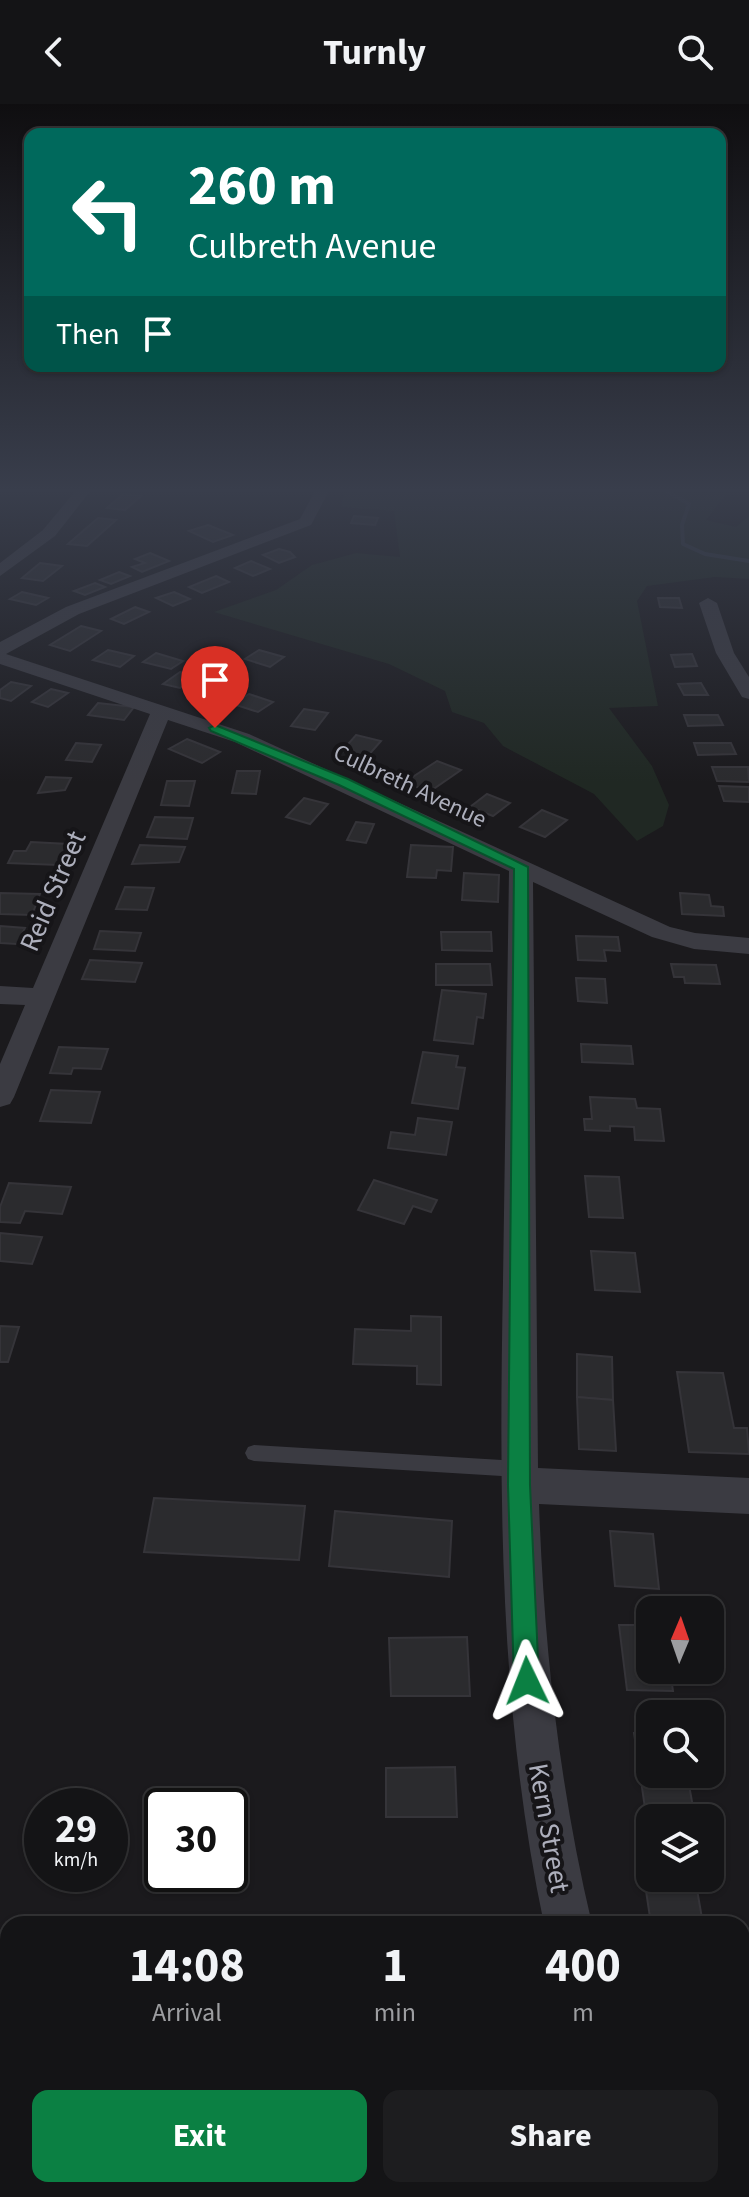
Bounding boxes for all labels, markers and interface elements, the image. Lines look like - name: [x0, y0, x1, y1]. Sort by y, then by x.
- text: Turnly: [323, 27, 426, 78]
- icon: back: [32, 30, 76, 74]
- icon: search: [673, 30, 717, 74]
- text: 260 m: [188, 147, 336, 226]
- icon: left: [56, 160, 160, 264]
- text: Culbreth Avenue: [188, 221, 436, 272]
- icon: arrive: [136, 312, 180, 356]
- text: Then: [56, 313, 120, 356]
- pin: [181, 646, 249, 728]
- icon: arrive: [193, 658, 237, 702]
- street label: Culbreth Avenue: [328, 735, 492, 837]
- street label: Reid Street: [10, 824, 97, 958]
- north arrow: [636, 1596, 724, 1684]
- map controls: [636, 1596, 724, 1892]
- position arrow: [485, 1639, 569, 1723]
- button: search: [636, 1700, 724, 1788]
- street label: Kern Street: [518, 1760, 580, 1896]
- speed limit sign: 30: [144, 1788, 248, 1892]
- text: 29: [55, 1801, 97, 1858]
- button: layers: [636, 1804, 724, 1892]
- text: km/h: [54, 1846, 98, 1874]
- text: 14:08: [129, 1932, 245, 2000]
- text: 1: [382, 1932, 408, 2000]
- text: 400: [545, 1932, 621, 2000]
- text: Arrival: [152, 1994, 222, 2031]
- text: min: [374, 1994, 416, 2031]
- text: m: [572, 1994, 594, 2031]
- button: Exit: [32, 2090, 367, 2182]
- button: Share: [383, 2090, 718, 2182]

